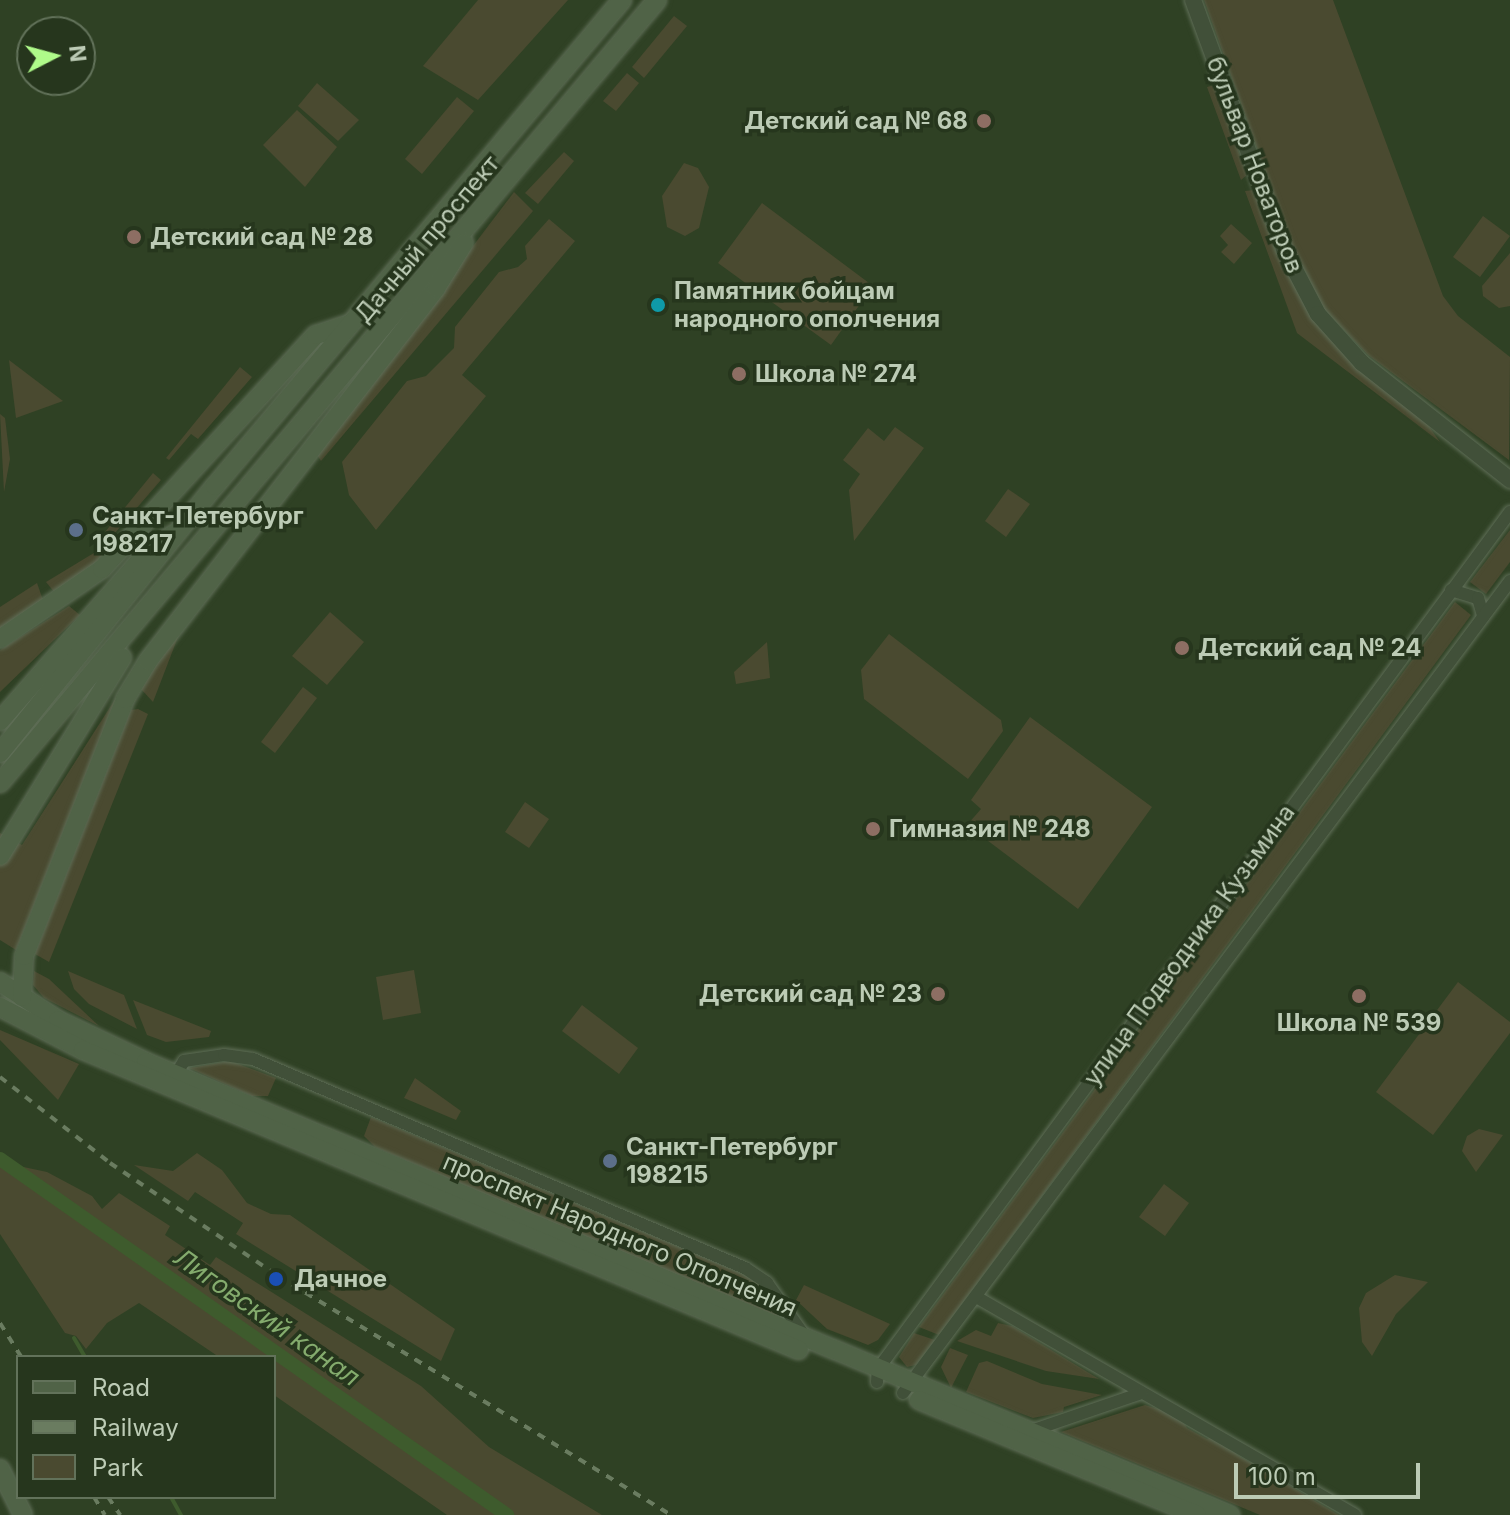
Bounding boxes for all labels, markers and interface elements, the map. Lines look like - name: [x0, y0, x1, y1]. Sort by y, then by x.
- north arrow: [16, 16, 96, 96]
- text: N: [64, 44, 92, 63]
- street label: бульвар Новаторов: [1200, 53, 1310, 277]
- place label: Детский сад № 68: [744, 107, 968, 135]
- marker: Детский сад № 68: [975, 112, 993, 130]
- street label: Дачный проспект: [349, 150, 505, 328]
- place label: Детский сад № 28: [150, 223, 373, 251]
- marker: Детский сад № 28: [125, 228, 143, 246]
- place label: Памятник бойцам народного ополчения: [674, 277, 940, 333]
- marker: Памятник бойцам народного ополчения: [649, 296, 667, 314]
- place label: Школа № 274: [755, 360, 917, 388]
- marker: Школа № 274: [730, 365, 748, 383]
- place label: Санкт-Петербург 198217: [92, 502, 304, 558]
- marker: Санкт-Петербург 198217: [67, 521, 85, 539]
- place label: Детский сад № 24: [1198, 634, 1422, 662]
- marker: Детский сад № 24: [1173, 639, 1191, 657]
- street label: улица Подводника Кузьмина: [1077, 799, 1301, 1091]
- place label: Гимназия № 248: [889, 815, 1091, 843]
- marker: Гимназия № 248: [864, 820, 882, 838]
- place label: Детский сад № 23: [699, 980, 922, 1008]
- marker: Детский сад № 23: [929, 985, 947, 1003]
- marker: Школа № 539: [1350, 987, 1368, 1005]
- place label: Школа № 539: [1277, 1009, 1441, 1037]
- place label: Санкт-Петербург 198215: [626, 1133, 838, 1189]
- street label: проспект Народного Ополчения: [439, 1147, 801, 1323]
- marker: Санкт-Петербург 198215: [601, 1152, 619, 1170]
- water label: Лиговский канал: [168, 1241, 366, 1393]
- place label: Дачное: [294, 1265, 387, 1293]
- marker: Дачное: [265, 1268, 287, 1290]
- legend: [16, 1355, 276, 1499]
- text: Road: [92, 1373, 150, 1402]
- text: Railway: [92, 1413, 179, 1442]
- scale bar: [1238, 1447, 1424, 1497]
- text: Park: [92, 1453, 143, 1482]
- text: 100 m: [1248, 1462, 1316, 1491]

